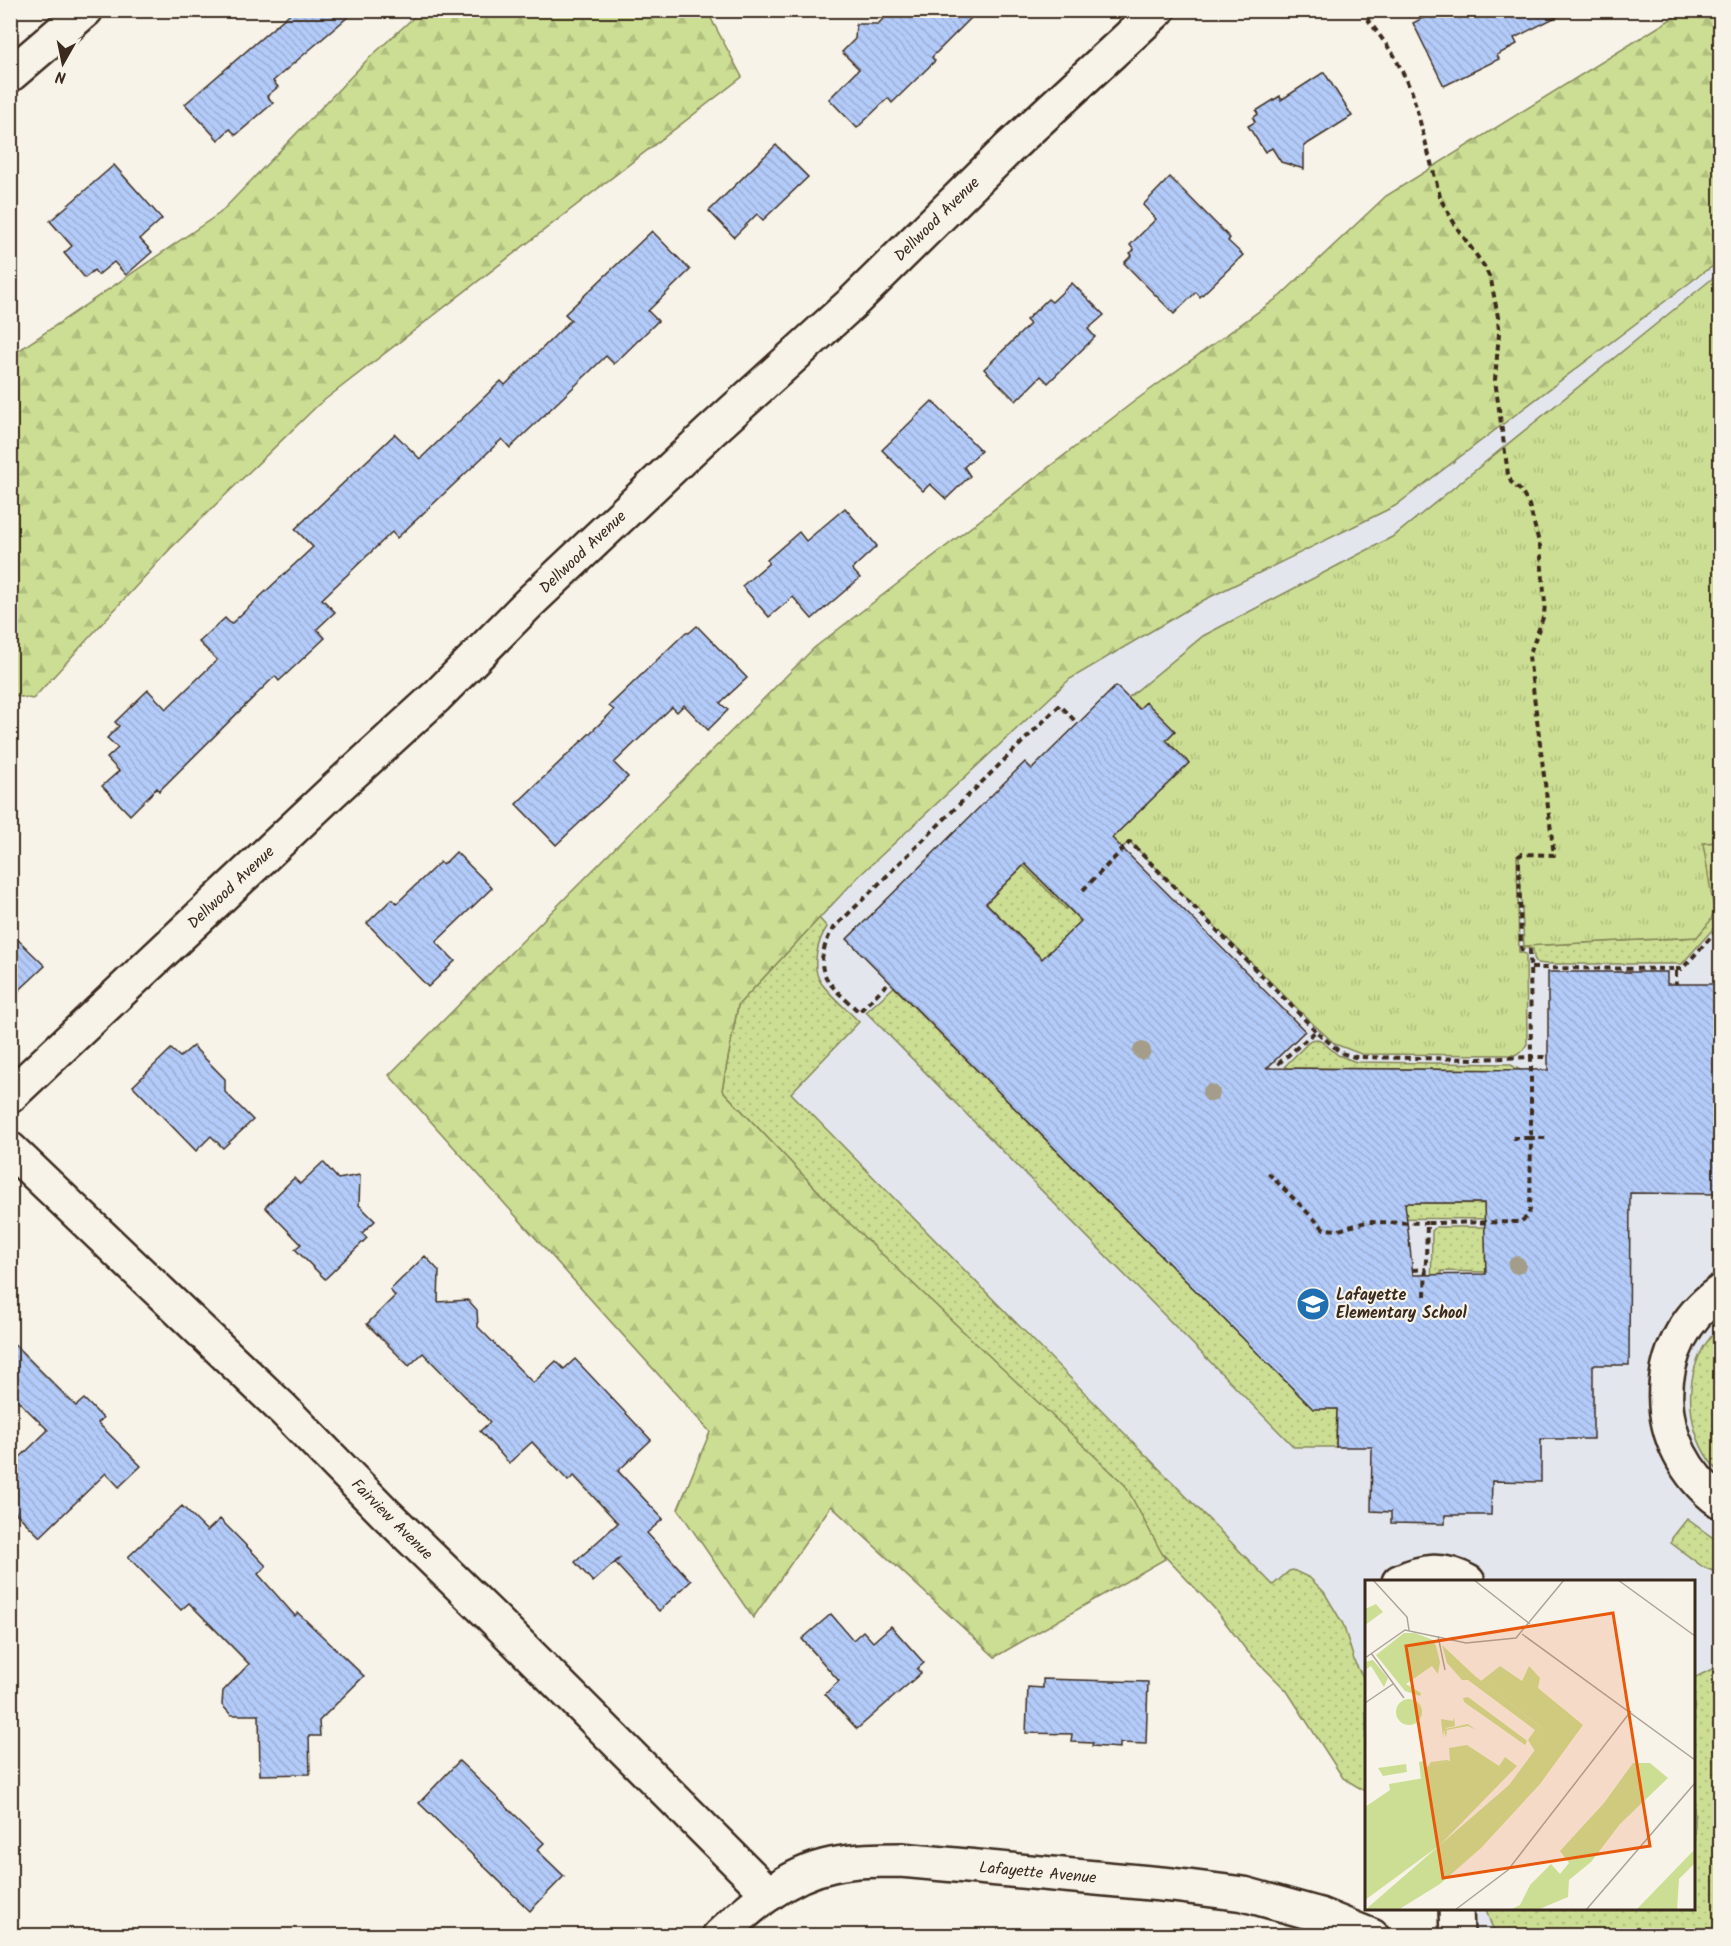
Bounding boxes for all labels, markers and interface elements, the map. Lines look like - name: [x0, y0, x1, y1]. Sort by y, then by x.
- north arrow: [33, 33, 93, 93]
- text: N: [54, 63, 68, 89]
- street label: Dellwood Avenue: [888, 171, 986, 268]
- street label: Dellwood Avenue: [533, 504, 632, 600]
- street label: Dellwood Avenue: [182, 840, 280, 935]
- place label: Lafayette Elementary School: [1336, 1283, 1468, 1326]
- school or university icon: Lafayette Elementary School: [1295, 1286, 1331, 1322]
- street label: Fairview Avenue: [345, 1473, 439, 1566]
- inset map: [1365, 1580, 1695, 1910]
- street label: Lafayette Avenue: [978, 1855, 1098, 1890]

